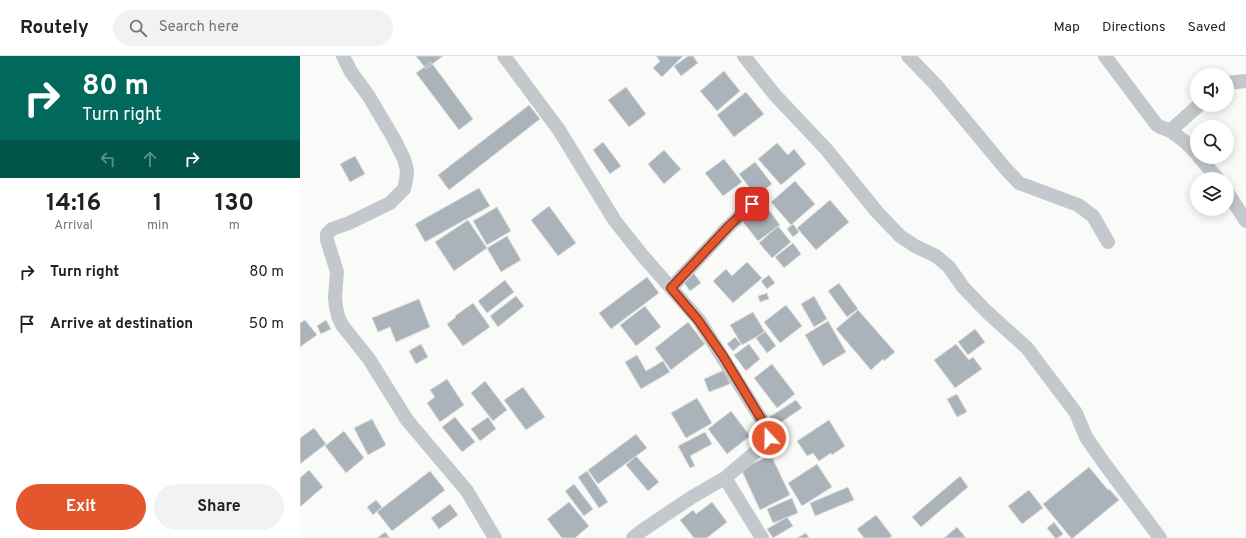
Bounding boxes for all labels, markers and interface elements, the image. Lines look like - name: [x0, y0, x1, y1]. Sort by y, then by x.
- search box: [113, 10, 393, 46]
- text: Routely: [20, 16, 89, 40]
- icon: search: [127, 17, 149, 39]
- text: Search here: [159, 18, 239, 37]
- text: Map: [1054, 19, 1080, 36]
- text: Directions: [1102, 19, 1166, 36]
- text: Saved: [1188, 19, 1226, 36]
- map controls: [1190, 68, 1234, 216]
- button: sound: [1190, 68, 1234, 112]
- text: 80 m: [82, 69, 149, 105]
- icon: right: [16, 72, 68, 124]
- text: Turn right: [82, 104, 162, 127]
- button: search: [1190, 120, 1234, 164]
- icon: left: [97, 148, 119, 170]
- icon: ahead: [139, 148, 161, 170]
- icon: right: [181, 148, 203, 170]
- button: layers: [1190, 172, 1234, 216]
- pin: [735, 187, 769, 221]
- text: 14:16: [46, 189, 101, 219]
- text: 1: [153, 189, 163, 219]
- text: 130: [215, 189, 254, 219]
- icon: arrive: [741, 193, 763, 215]
- text: Arrival: [54, 218, 93, 234]
- text: min: [147, 218, 169, 234]
- text: m: [229, 218, 240, 234]
- icon: right: [16, 261, 38, 283]
- text: Turn right: [50, 263, 119, 282]
- text: 80 m: [249, 263, 284, 282]
- icon: arrive: [16, 313, 38, 335]
- text: Arrive at destination: [50, 315, 193, 334]
- text: 50 m: [249, 315, 284, 334]
- position arrow: [748, 417, 790, 459]
- button: Exit: [16, 484, 146, 530]
- button: Share: [154, 484, 284, 530]

